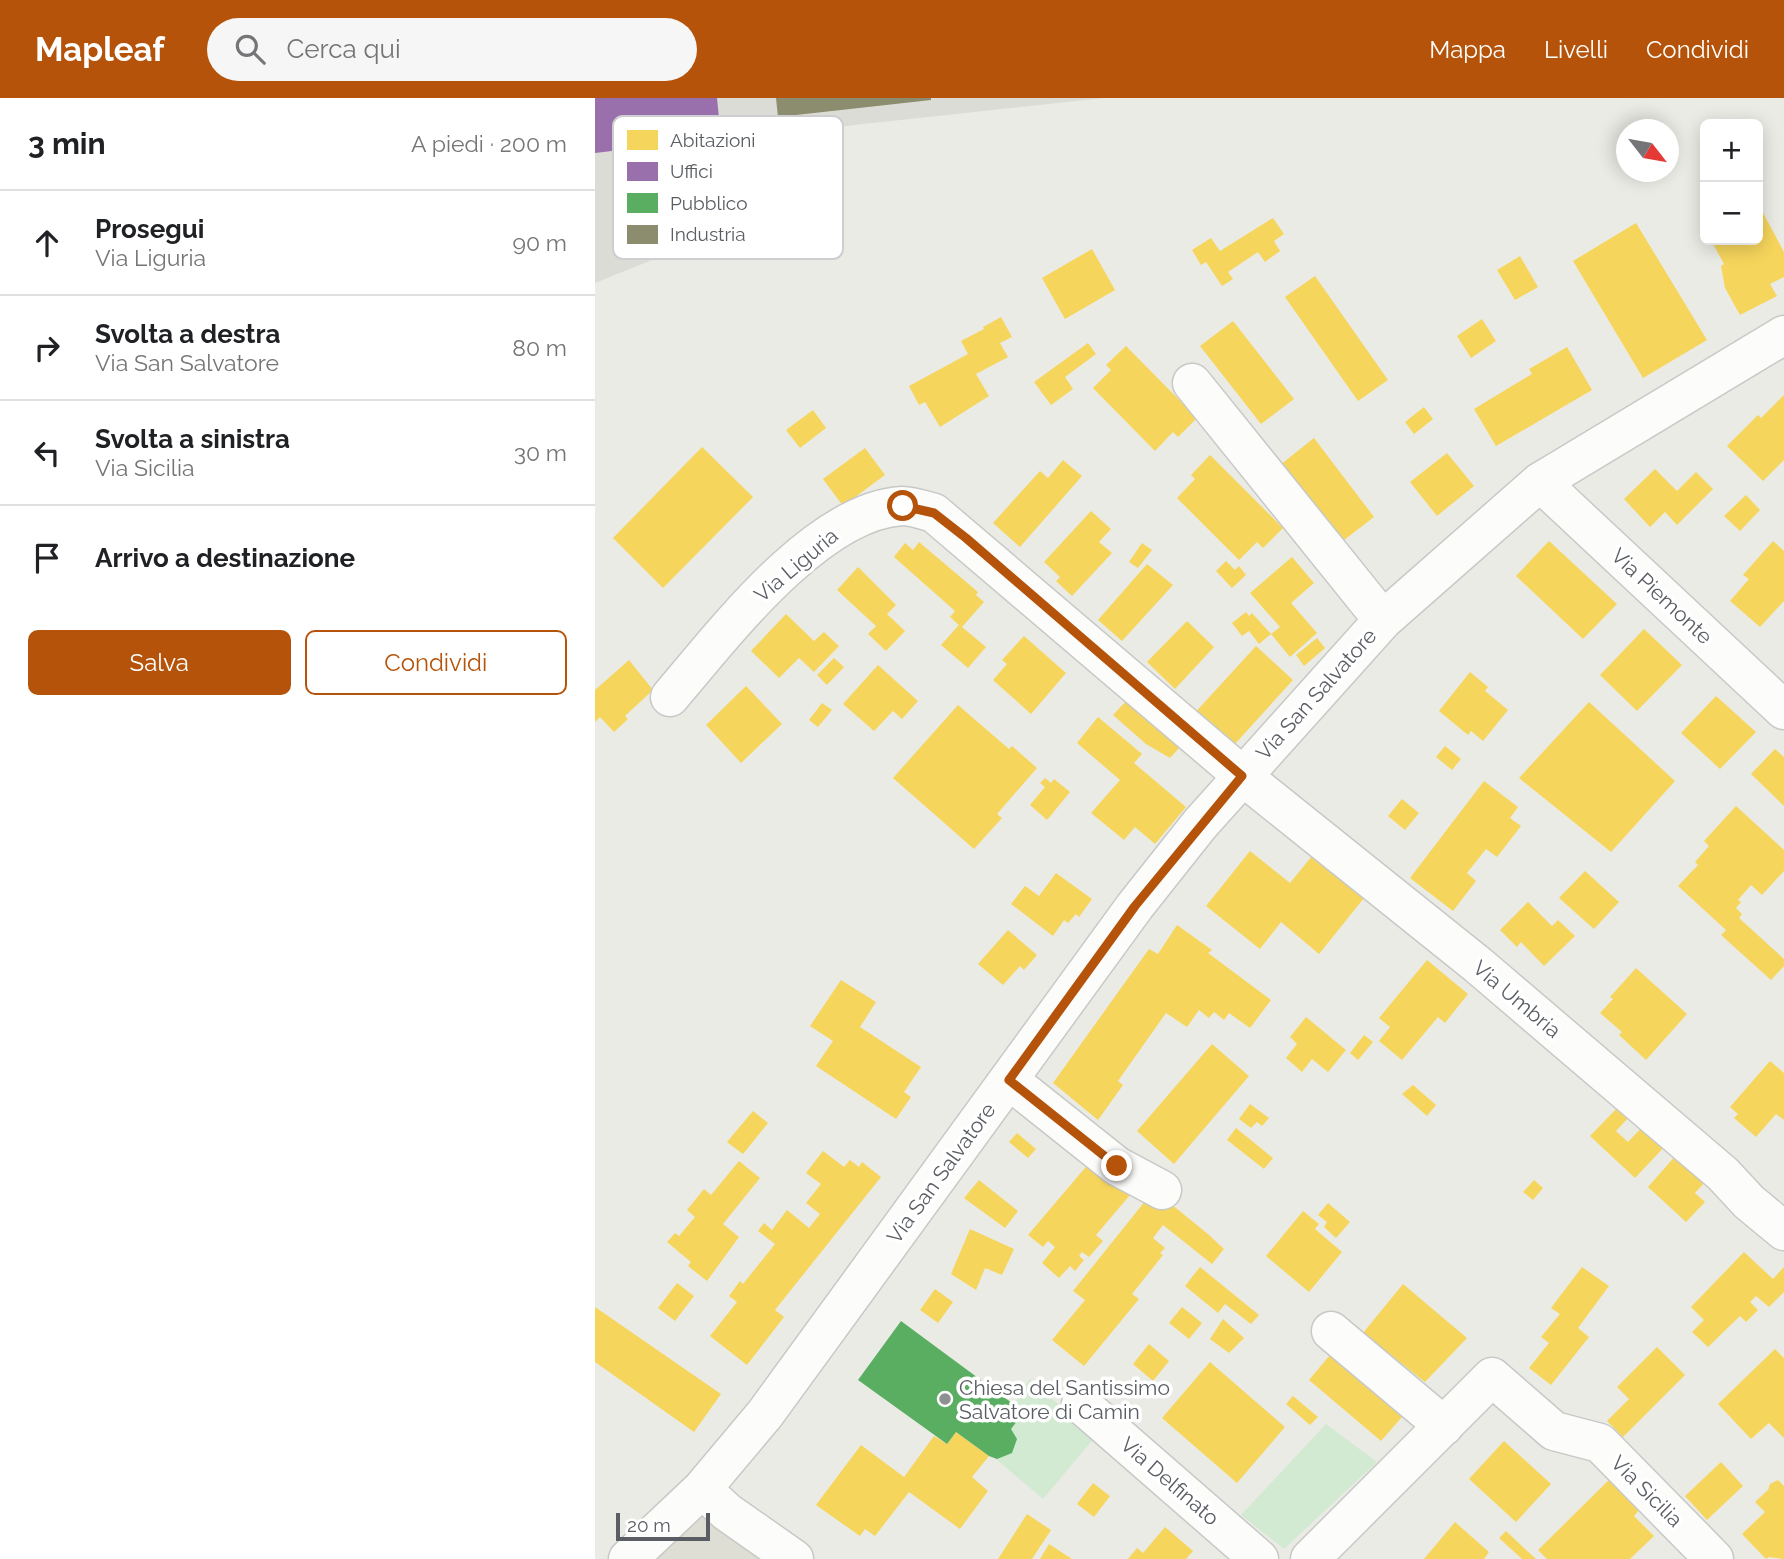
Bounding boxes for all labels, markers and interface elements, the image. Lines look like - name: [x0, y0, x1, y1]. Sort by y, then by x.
- search box: [207, 18, 697, 81]
- text: Mapleaf: [35, 30, 165, 69]
- icon: search: [231, 30, 269, 68]
- text: Cerca qui: [287, 34, 401, 64]
- text: Mappa: [1429, 35, 1506, 64]
- text: Livelli: [1544, 35, 1608, 64]
- text: Condividi: [1646, 35, 1749, 64]
- legend: [613, 116, 843, 259]
- north arrow: [1616, 119, 1679, 182]
- map controls: [1700, 119, 1763, 245]
- button: +: [1700, 119, 1763, 182]
- text: 3 min: [28, 126, 106, 161]
- text: Abitazioni: [670, 129, 755, 151]
- text: A piedi · 200 m: [411, 130, 567, 157]
- text: Uffici: [670, 160, 713, 182]
- button: −: [1700, 182, 1763, 245]
- text: Pubblico: [670, 192, 748, 214]
- text: Prosegui: [95, 214, 204, 244]
- text: Industria: [670, 223, 746, 245]
- icon: ahead: [28, 224, 66, 262]
- text: 90 m: [512, 229, 567, 256]
- text: Via Liguria: [95, 244, 206, 271]
- text: Svolta a destra: [95, 319, 281, 349]
- icon: right: [28, 329, 66, 367]
- text: 80 m: [512, 334, 567, 361]
- text: Via San Salvatore: [95, 349, 279, 376]
- text: Svolta a sinistra: [95, 424, 290, 454]
- icon: left: [28, 434, 66, 472]
- text: 30 m: [514, 439, 567, 466]
- text: Via Sicilia: [95, 454, 194, 481]
- route start: [887, 490, 918, 521]
- street label: Via Liguria: [749, 523, 843, 607]
- icon: arrive: [28, 539, 66, 577]
- text: Arrivo a destinazione: [95, 543, 355, 573]
- street label: Via Piemonte: [1606, 543, 1718, 649]
- street label: Via San Salvatore: [1251, 623, 1381, 765]
- button: Salva: [28, 630, 291, 695]
- button: Condividi: [305, 630, 567, 695]
- street label: Via Umbria: [1468, 955, 1566, 1043]
- street label: Via San Salvatore: [882, 1098, 1000, 1248]
- route end: [1101, 1150, 1132, 1181]
- place label: Chiesa del Santissimo Salvatore di Camin: [959, 1375, 1170, 1424]
- marker: Chiesa del Santissimo Salvatore di Camin: [937, 1391, 953, 1407]
- street label: Via Delfinato: [1116, 1431, 1224, 1531]
- street label: Via Sicilia: [1606, 1450, 1688, 1532]
- scale bar: [616, 1510, 711, 1542]
- text: 20 m: [627, 1514, 671, 1536]

